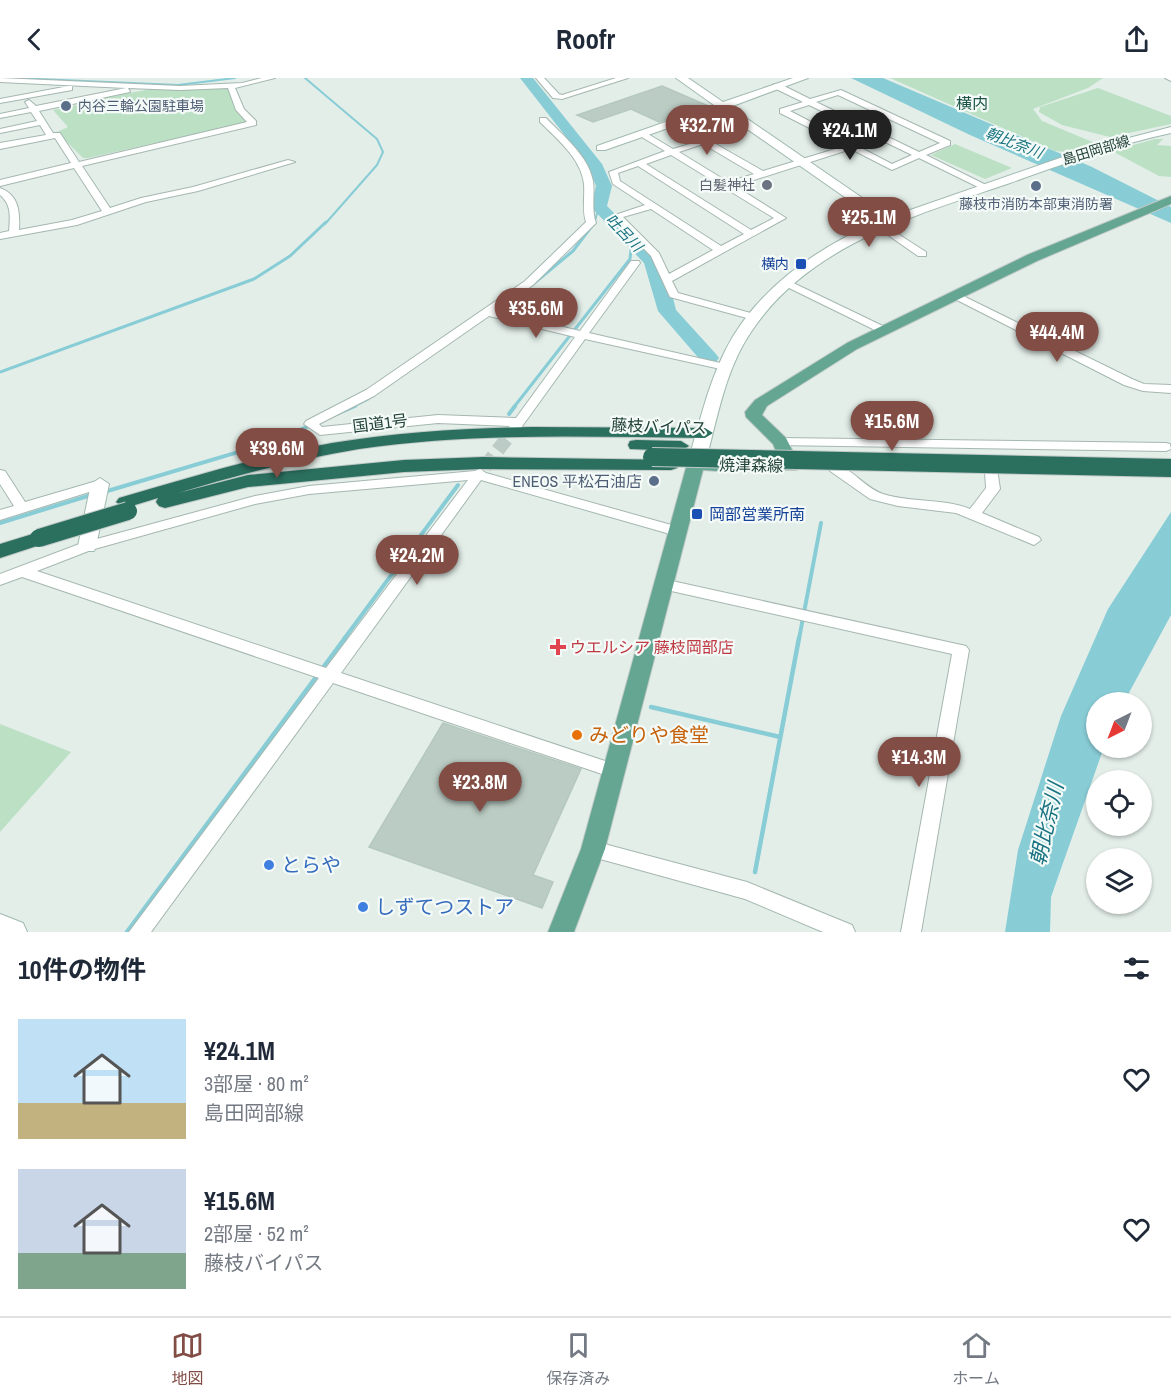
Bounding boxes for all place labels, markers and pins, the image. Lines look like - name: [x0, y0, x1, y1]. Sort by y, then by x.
- place label: 内谷三輪公園駐車場: [78, 97, 204, 115]
- marker: 内谷三輪公園駐車場: [59, 99, 73, 113]
- pin: ¥32.7M: [658, 105, 756, 156]
- pin: ¥24.1M: [801, 110, 899, 161]
- place label: 白髪神社: [699, 176, 755, 194]
- marker: 白髪神社: [760, 178, 774, 192]
- marker: 藤枝市消防本部東消防署: [1029, 179, 1043, 193]
- place label: 藤枝市消防本部東消防署: [959, 195, 1113, 213]
- pin: ¥25.1M: [820, 197, 918, 248]
- place label: 横内: [761, 255, 789, 273]
- marker: 横内: [794, 257, 808, 271]
- pin: ¥35.6M: [487, 288, 585, 339]
- pin: ¥44.4M: [1008, 312, 1106, 363]
- pin: ¥15.6M: [843, 401, 941, 452]
- pin: ¥39.6M: [228, 428, 326, 479]
- place label: ENEOS 平松石油店: [512, 470, 642, 492]
- marker: ENEOS 平松石油店: [647, 474, 661, 488]
- place label: 岡部営業所南: [709, 503, 805, 525]
- marker: 岡部営業所南: [690, 507, 704, 521]
- pin: ¥24.2M: [368, 535, 466, 586]
- place label: ウエルシア 藤枝岡部店: [570, 636, 734, 658]
- marker: ウエルシア 藤枝岡部店: [551, 640, 565, 654]
- place label: みどりや食堂: [589, 721, 709, 748]
- marker: みどりや食堂: [570, 728, 584, 742]
- pin: ¥14.3M: [870, 737, 968, 788]
- pin: ¥23.8M: [431, 762, 529, 813]
- place label: とらや: [281, 851, 341, 878]
- marker: とらや: [262, 858, 276, 872]
- place label: しずてつストア: [375, 893, 514, 920]
- marker: しずてつストア: [356, 900, 370, 914]

